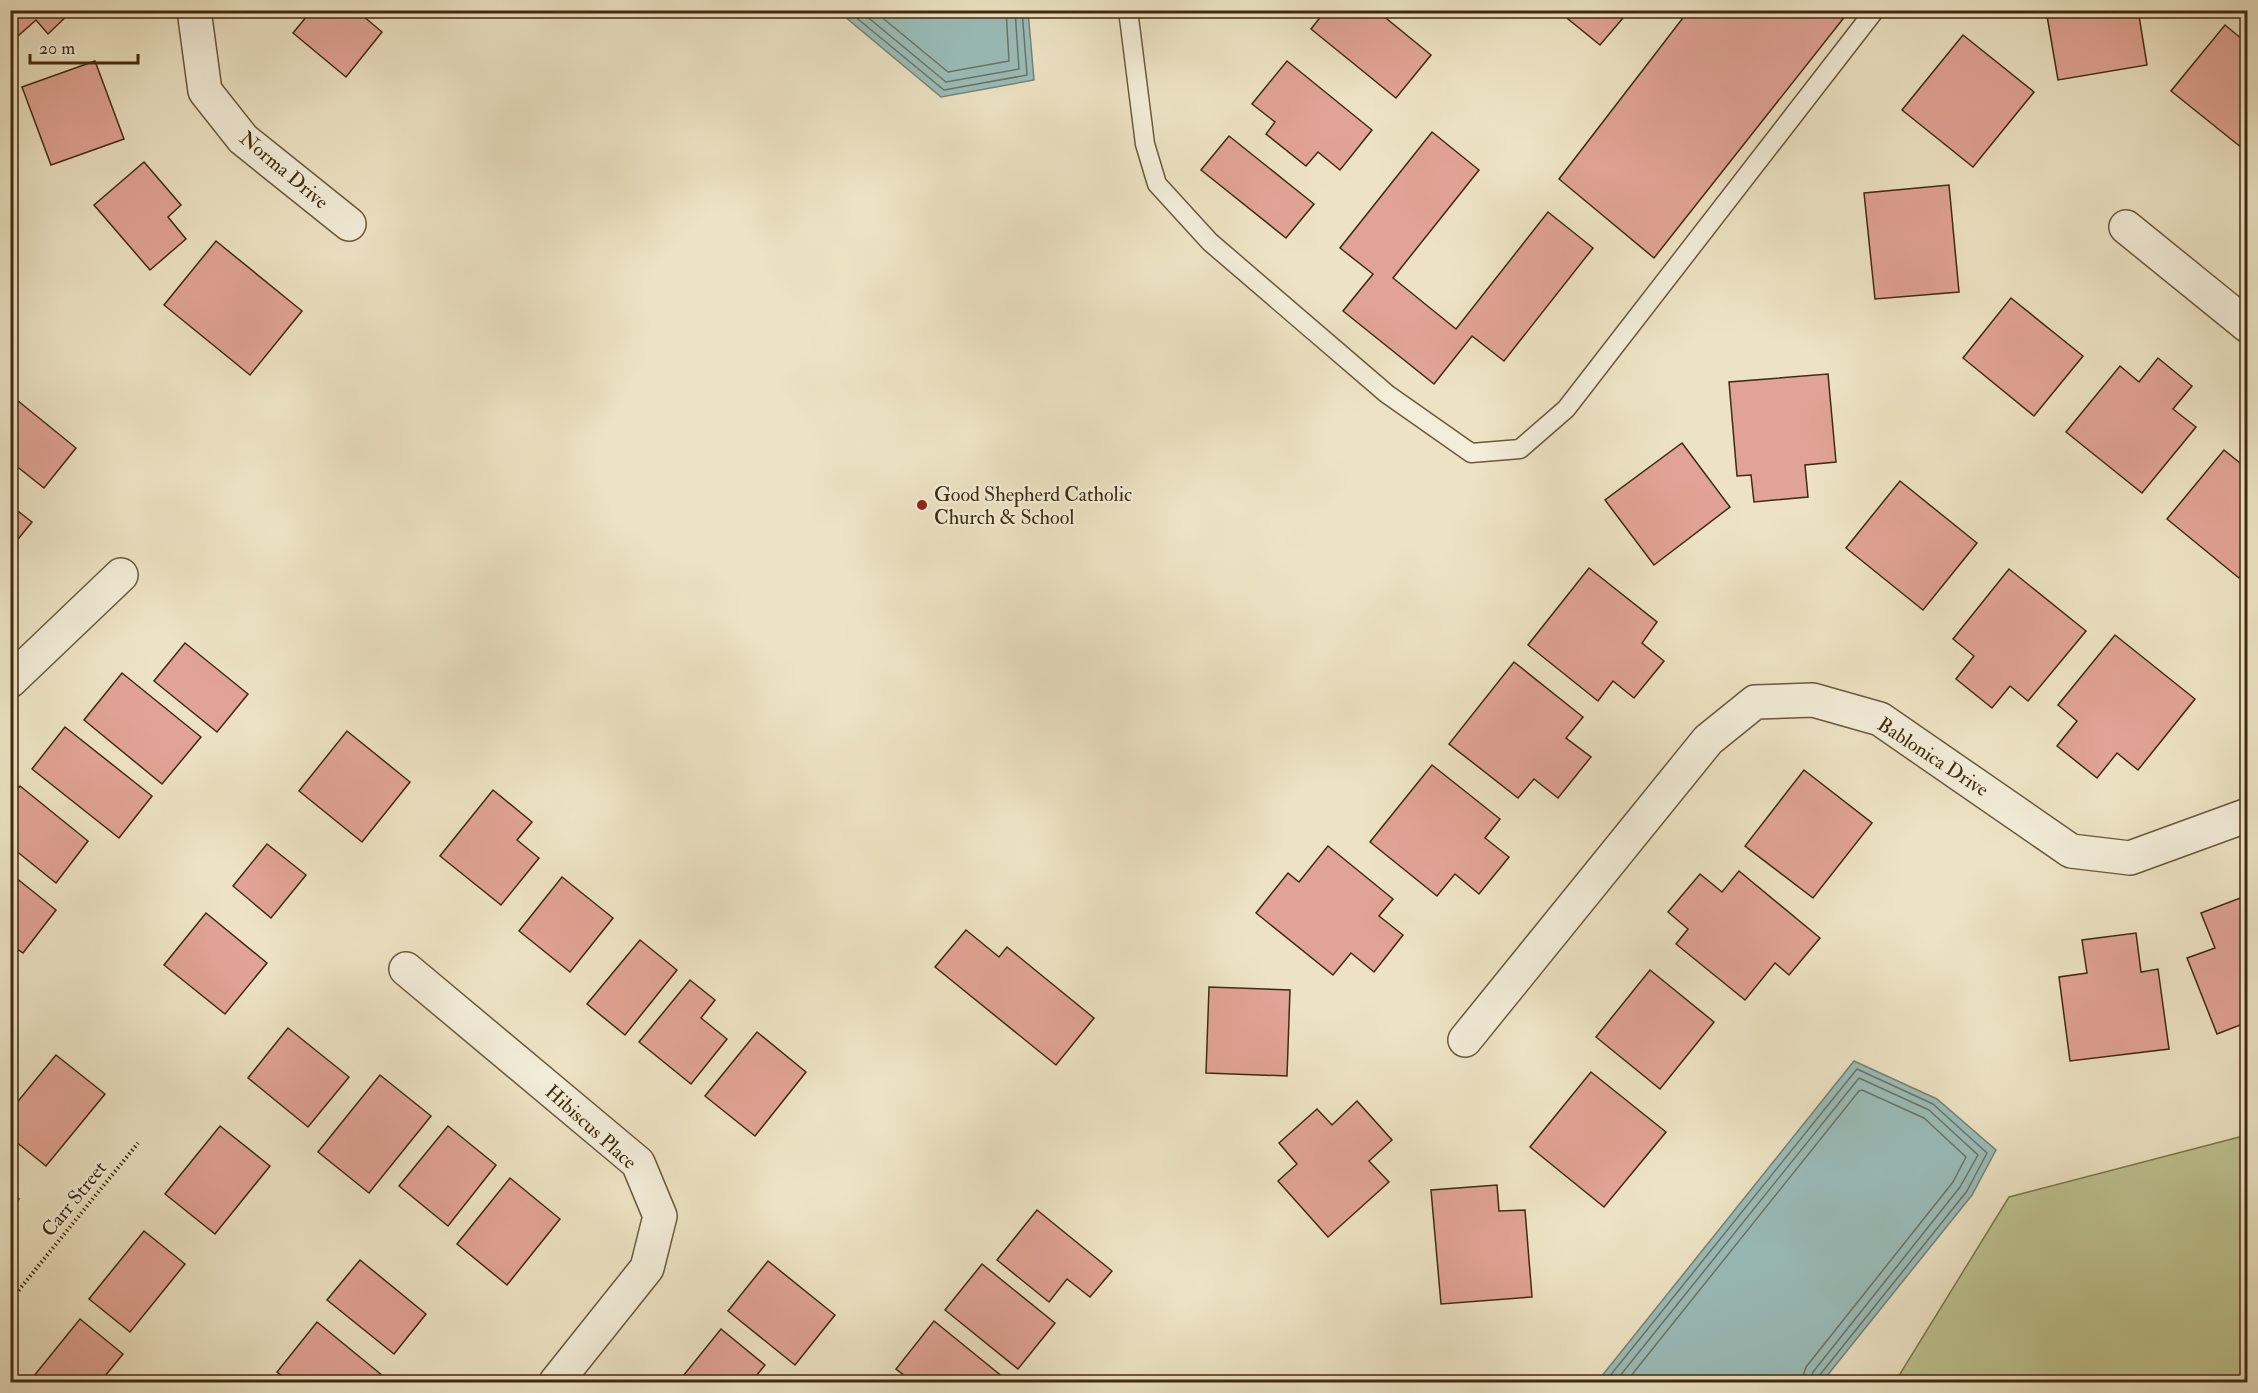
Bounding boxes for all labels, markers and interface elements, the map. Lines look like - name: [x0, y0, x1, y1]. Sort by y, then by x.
- scale bar: [30, 27, 138, 65]
- text: 20 m: [39, 37, 75, 60]
- street label: Norma Drive: [234, 126, 334, 214]
- place label: Good Shepherd Catholic Church & School: [934, 482, 1132, 530]
- marker: Good Shepherd Catholic Church & School: [915, 498, 929, 512]
- street label: Bablonica Drive: [1873, 712, 1993, 802]
- street label: Hibiscus Place: [540, 1079, 642, 1175]
- street label: Carr Street: [36, 1156, 112, 1242]

